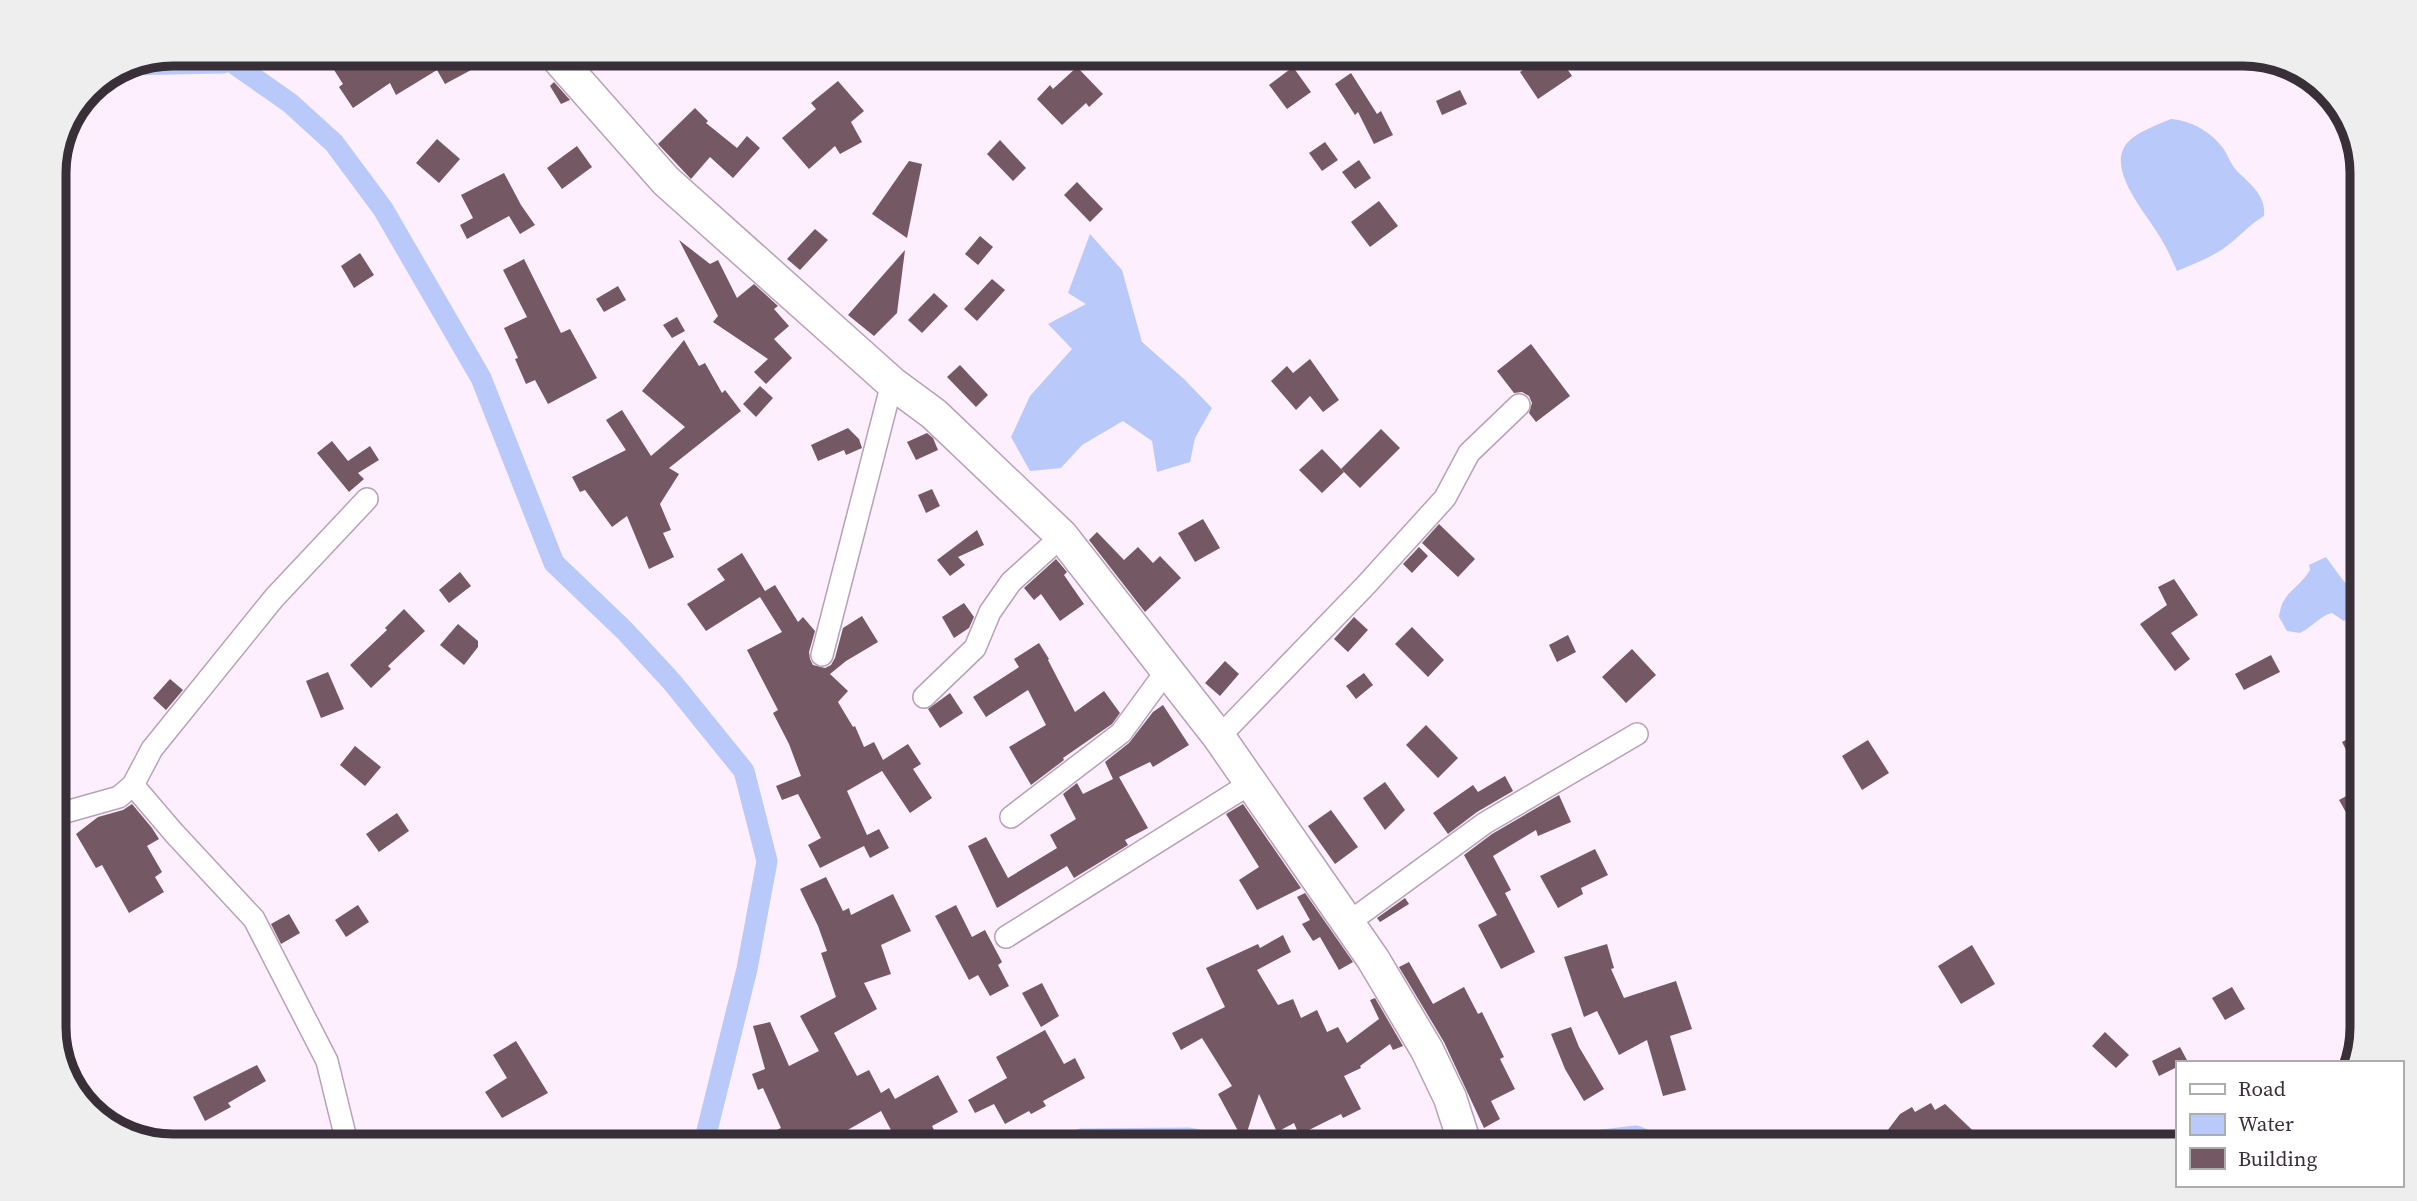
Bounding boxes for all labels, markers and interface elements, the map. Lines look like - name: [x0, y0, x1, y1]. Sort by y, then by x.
- legend: [2176, 1061, 2403, 1187]
- text: Road: [2238, 1074, 2286, 1103]
- text: Water: [2238, 1109, 2294, 1138]
- text: Building: [2238, 1144, 2317, 1173]

